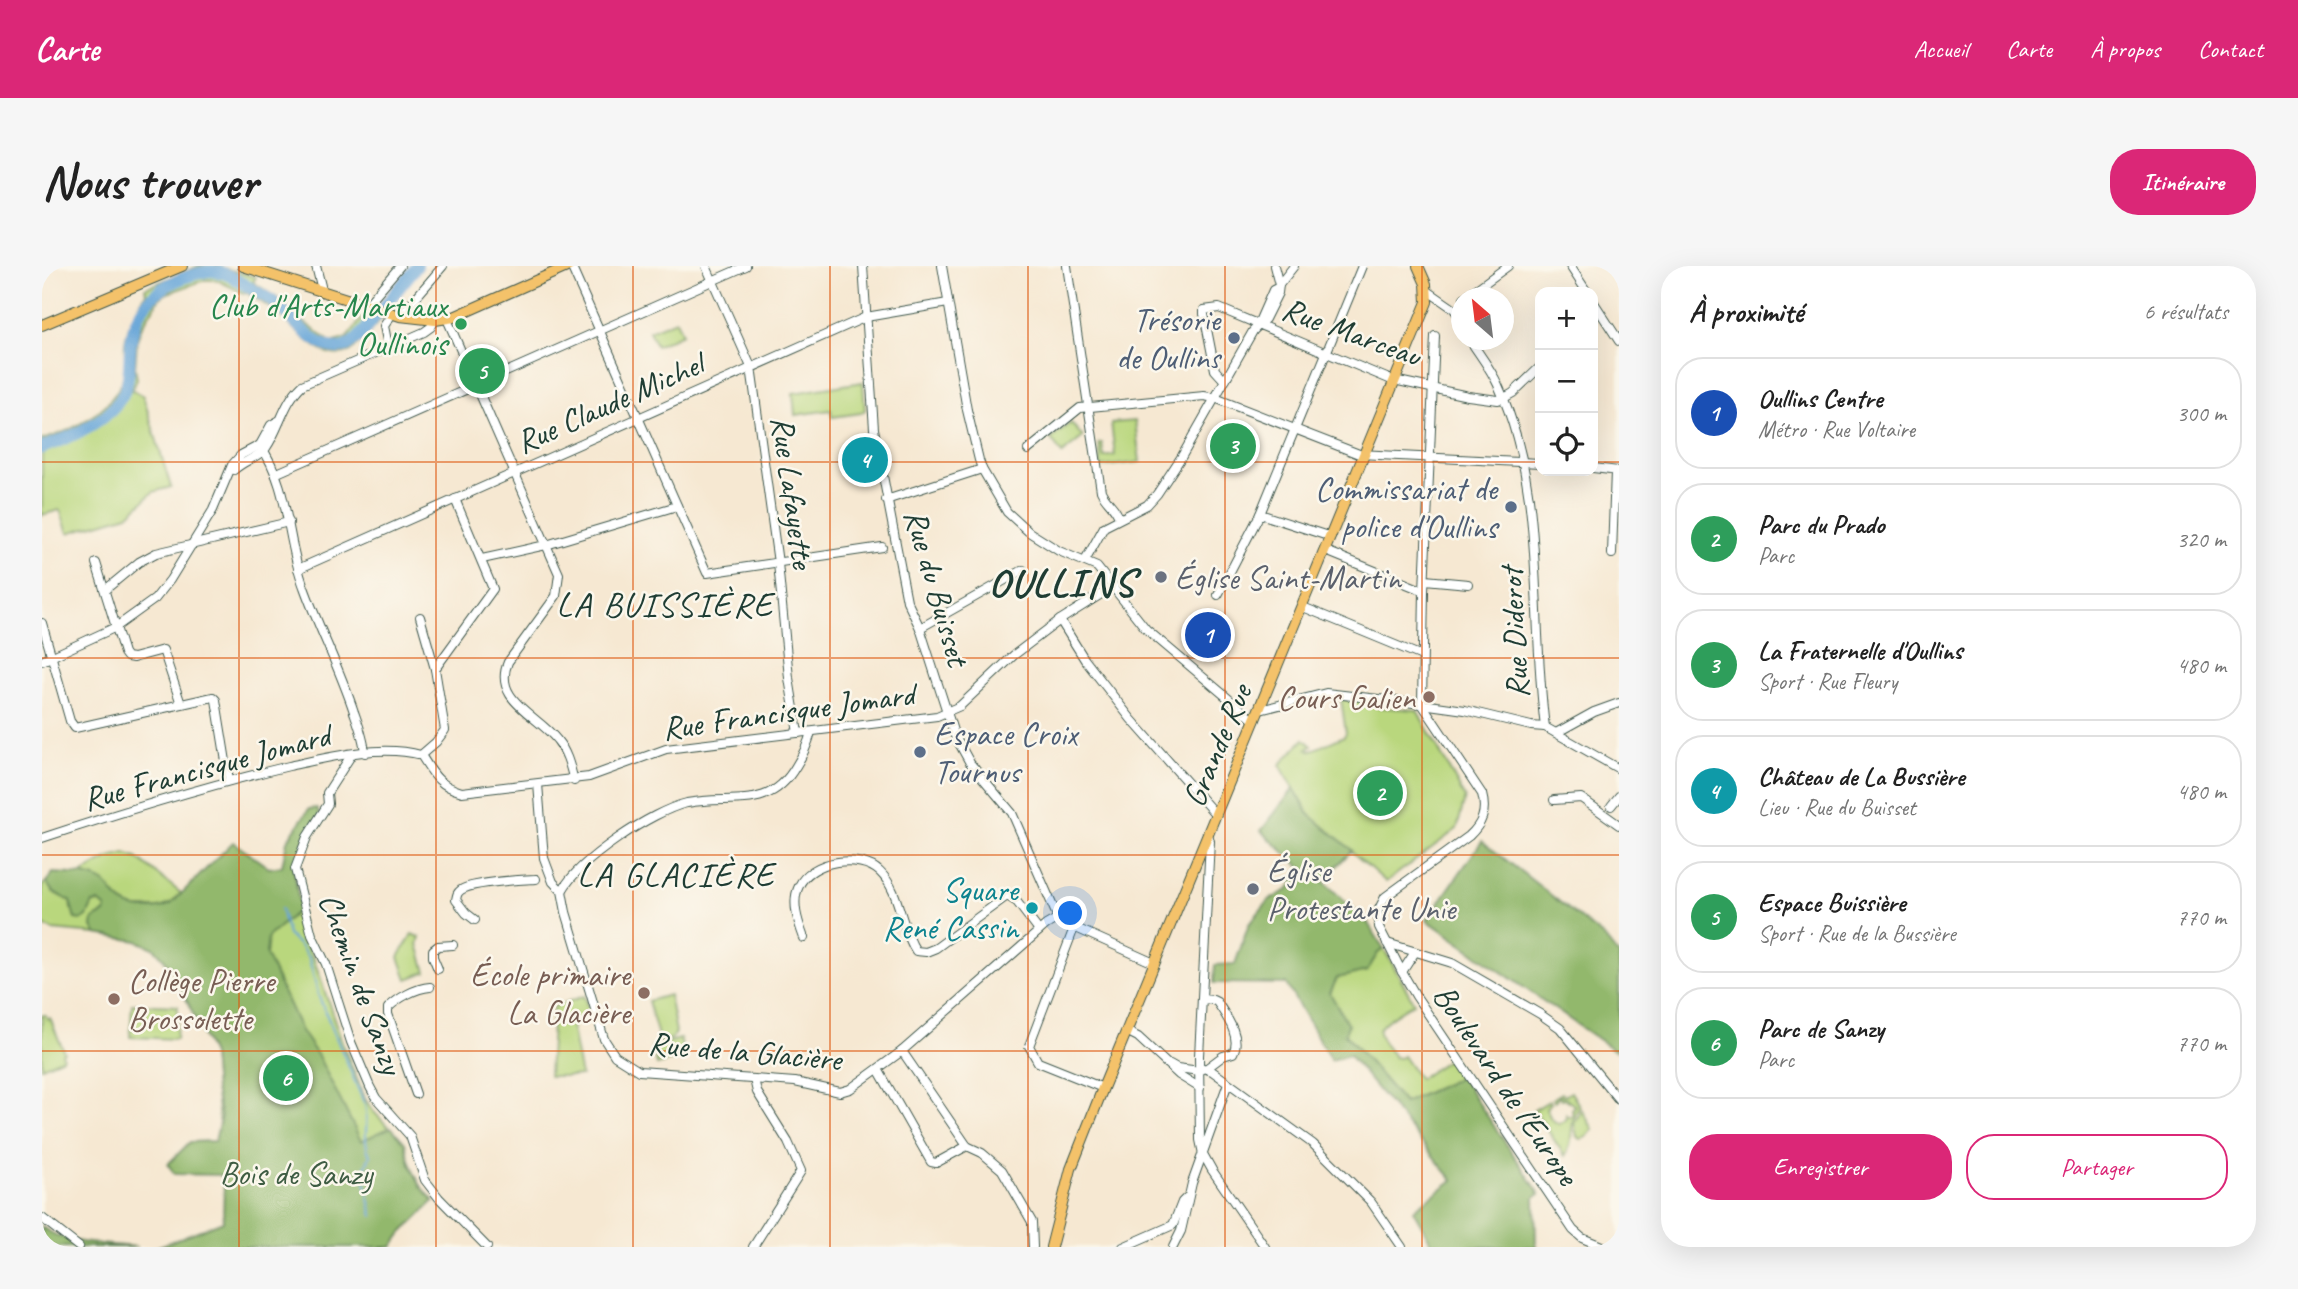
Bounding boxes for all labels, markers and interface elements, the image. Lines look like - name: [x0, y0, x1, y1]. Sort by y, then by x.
- text: Carte: [35, 28, 99, 70]
- text: Accueil: [1914, 34, 1968, 64]
- text: Carte: [2006, 34, 2052, 64]
- text: À propos: [2090, 34, 2160, 64]
- text: Contact: [2198, 34, 2263, 64]
- button: Itinéraire: [2110, 149, 2256, 215]
- text: Nous trouver: [42, 151, 257, 213]
- place label: Club d'Arts-Martiaux Oullinois: [209, 285, 450, 365]
- street label: Rue Marceau: [1277, 287, 1428, 377]
- north arrow: [1451, 287, 1514, 350]
- map controls: [1535, 287, 1598, 476]
- button: +: [1535, 287, 1598, 350]
- text: À proximité: [1689, 293, 1803, 331]
- text: 6 résultats: [2144, 297, 2228, 326]
- place label: Trésorie de Oullins: [1116, 299, 1223, 379]
- marker: Club d'Arts-Martiaux Oullinois: [453, 316, 469, 332]
- marker: Trésorie de Oullins: [1226, 330, 1242, 346]
- street label: Rue Claude Michel: [509, 341, 714, 463]
- pin: 5: [459, 345, 505, 397]
- button: −: [1535, 350, 1598, 413]
- text: Oullins Centre: [1758, 382, 1882, 415]
- text: 1: [1709, 399, 1719, 428]
- text: 300 m: [2177, 399, 2226, 428]
- street label: Rue Lafayette: [762, 413, 825, 573]
- button: locate: [1535, 413, 1598, 476]
- text: Métro · Rue Voltaire: [1758, 415, 1915, 444]
- pin: 3: [1210, 420, 1256, 472]
- pin: 4: [842, 434, 888, 486]
- place label: Commissariat de police d'Oullins: [1315, 468, 1500, 548]
- marker: Commissariat de police d'Oullins: [1503, 499, 1519, 515]
- street label: Rue du Buisset: [895, 504, 980, 673]
- text: Parc du Prado: [1758, 508, 1884, 541]
- text: 2: [1709, 525, 1719, 554]
- text: 320 m: [2177, 525, 2226, 554]
- text: Parc: [1758, 541, 1794, 570]
- place label: Église Saint-Martin: [1175, 557, 1403, 599]
- district label: OULLINS: [989, 558, 1143, 608]
- street label: Rue Diderot: [1489, 562, 1538, 699]
- marker: Église Saint-Martin: [1153, 569, 1169, 585]
- district label: LA BUISSIÈRE: [556, 582, 776, 627]
- pin: 1: [1185, 609, 1231, 661]
- text: La Fraternelle d'Oullins: [1758, 634, 1962, 667]
- text: 3: [1709, 651, 1719, 680]
- text: 480 m: [2177, 651, 2226, 680]
- text: Sport · Rue Fleury: [1758, 667, 1897, 696]
- street label: Rue Francisque Jomard: [659, 672, 922, 749]
- street label: Grande Rue: [1172, 676, 1262, 813]
- place label: Cours Galien: [1277, 677, 1416, 719]
- marker: Cours Galien: [1421, 689, 1437, 705]
- street label: Rue Francisque Jomard: [78, 713, 339, 820]
- place label: Espace Croix Tournus: [934, 713, 1080, 793]
- marker: Espace Croix Tournus: [912, 744, 928, 760]
- text: Château de La Bussière: [1758, 760, 1964, 793]
- pin: 2: [1357, 767, 1403, 819]
- text: 4: [1709, 777, 1719, 806]
- text: 480 m: [2177, 777, 2226, 806]
- text: Lieu · Rue du Buisset: [1758, 793, 1916, 822]
- place label: Église Protestante Unie: [1267, 850, 1458, 930]
- district label: LA GLACIÈRE: [577, 852, 778, 897]
- place label: Square René Cassin: [883, 869, 1020, 949]
- marker: Église Protestante Unie: [1245, 881, 1261, 897]
- text: Espace Buissière: [1758, 886, 1905, 919]
- street label: Chemin de Sanzy: [309, 887, 414, 1082]
- your location: [1053, 896, 1087, 930]
- marker: Square René Cassin: [1024, 900, 1040, 916]
- text: 5: [1709, 903, 1719, 932]
- text: 770 m: [2177, 903, 2226, 932]
- text: Sport · Rue de la Bussière: [1758, 919, 1956, 948]
- place label: École primaire La Glacière: [470, 954, 632, 1034]
- place label: Collège Pierre Brossolette: [128, 960, 276, 1040]
- street label: Boulevard de l'Europe: [1424, 976, 1590, 1195]
- marker: École primaire La Glacière: [636, 985, 652, 1001]
- marker: Collège Pierre Brossolette: [106, 991, 122, 1007]
- text: Parc de Sanzy: [1758, 1012, 1884, 1045]
- street label: Rue de la Glacière: [647, 1022, 845, 1081]
- text: 6: [1709, 1029, 1719, 1058]
- text: 770 m: [2177, 1029, 2226, 1058]
- text: Parc: [1758, 1045, 1794, 1074]
- pin: 6: [263, 1052, 309, 1104]
- button: Enregistrer: [1689, 1134, 1952, 1200]
- button: Partager: [1966, 1134, 2228, 1200]
- park label: Bois de Sanzy: [220, 1153, 375, 1195]

